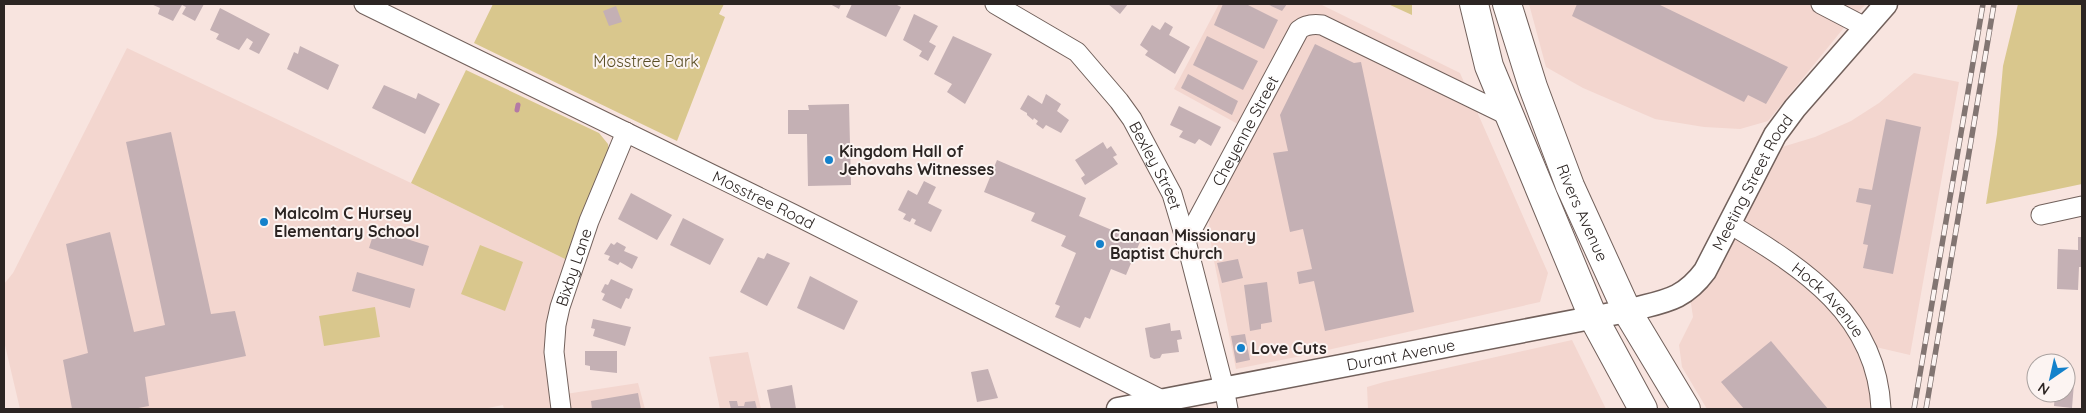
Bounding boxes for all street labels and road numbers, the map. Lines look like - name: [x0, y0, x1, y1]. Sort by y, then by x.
- street label: Cheyenne Street: [1207, 72, 1283, 189]
- street label: Meeting Street Road: [1707, 110, 1797, 254]
- street label: Bexley Street: [1125, 118, 1186, 212]
- street label: Rivers Avenue: [1553, 161, 1613, 264]
- street label: Mosstree Road: [709, 166, 818, 233]
- street label: Bixby Lane: [551, 225, 596, 309]
- street label: Hock Avenue: [1788, 258, 1869, 341]
- street label: Durant Avenue: [1345, 334, 1457, 375]

